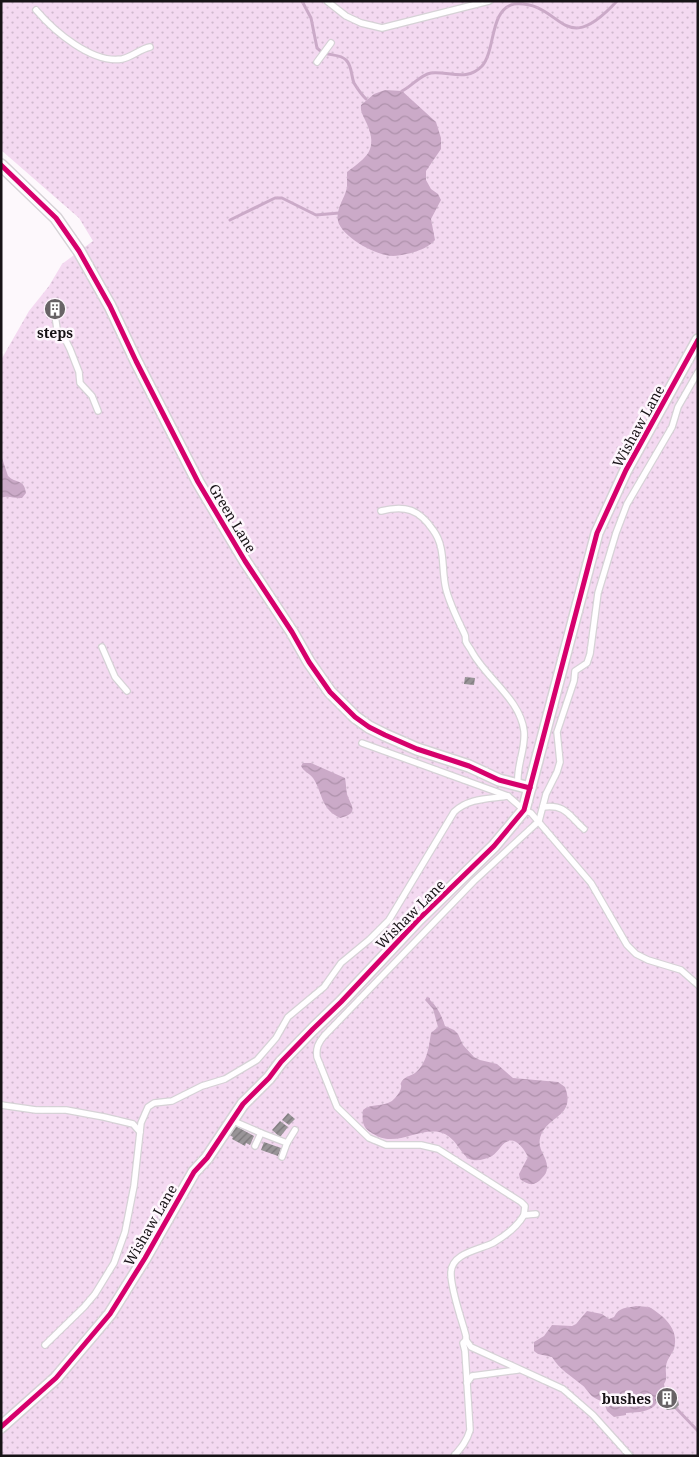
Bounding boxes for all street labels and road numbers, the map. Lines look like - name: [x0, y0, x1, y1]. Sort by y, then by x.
- street label: Wishaw Lane: [608, 382, 668, 470]
- street label: Green Lane: [205, 480, 261, 556]
- street label: Wishaw Lane: [371, 875, 449, 953]
- street label: Wishaw Lane: [119, 1181, 181, 1269]

